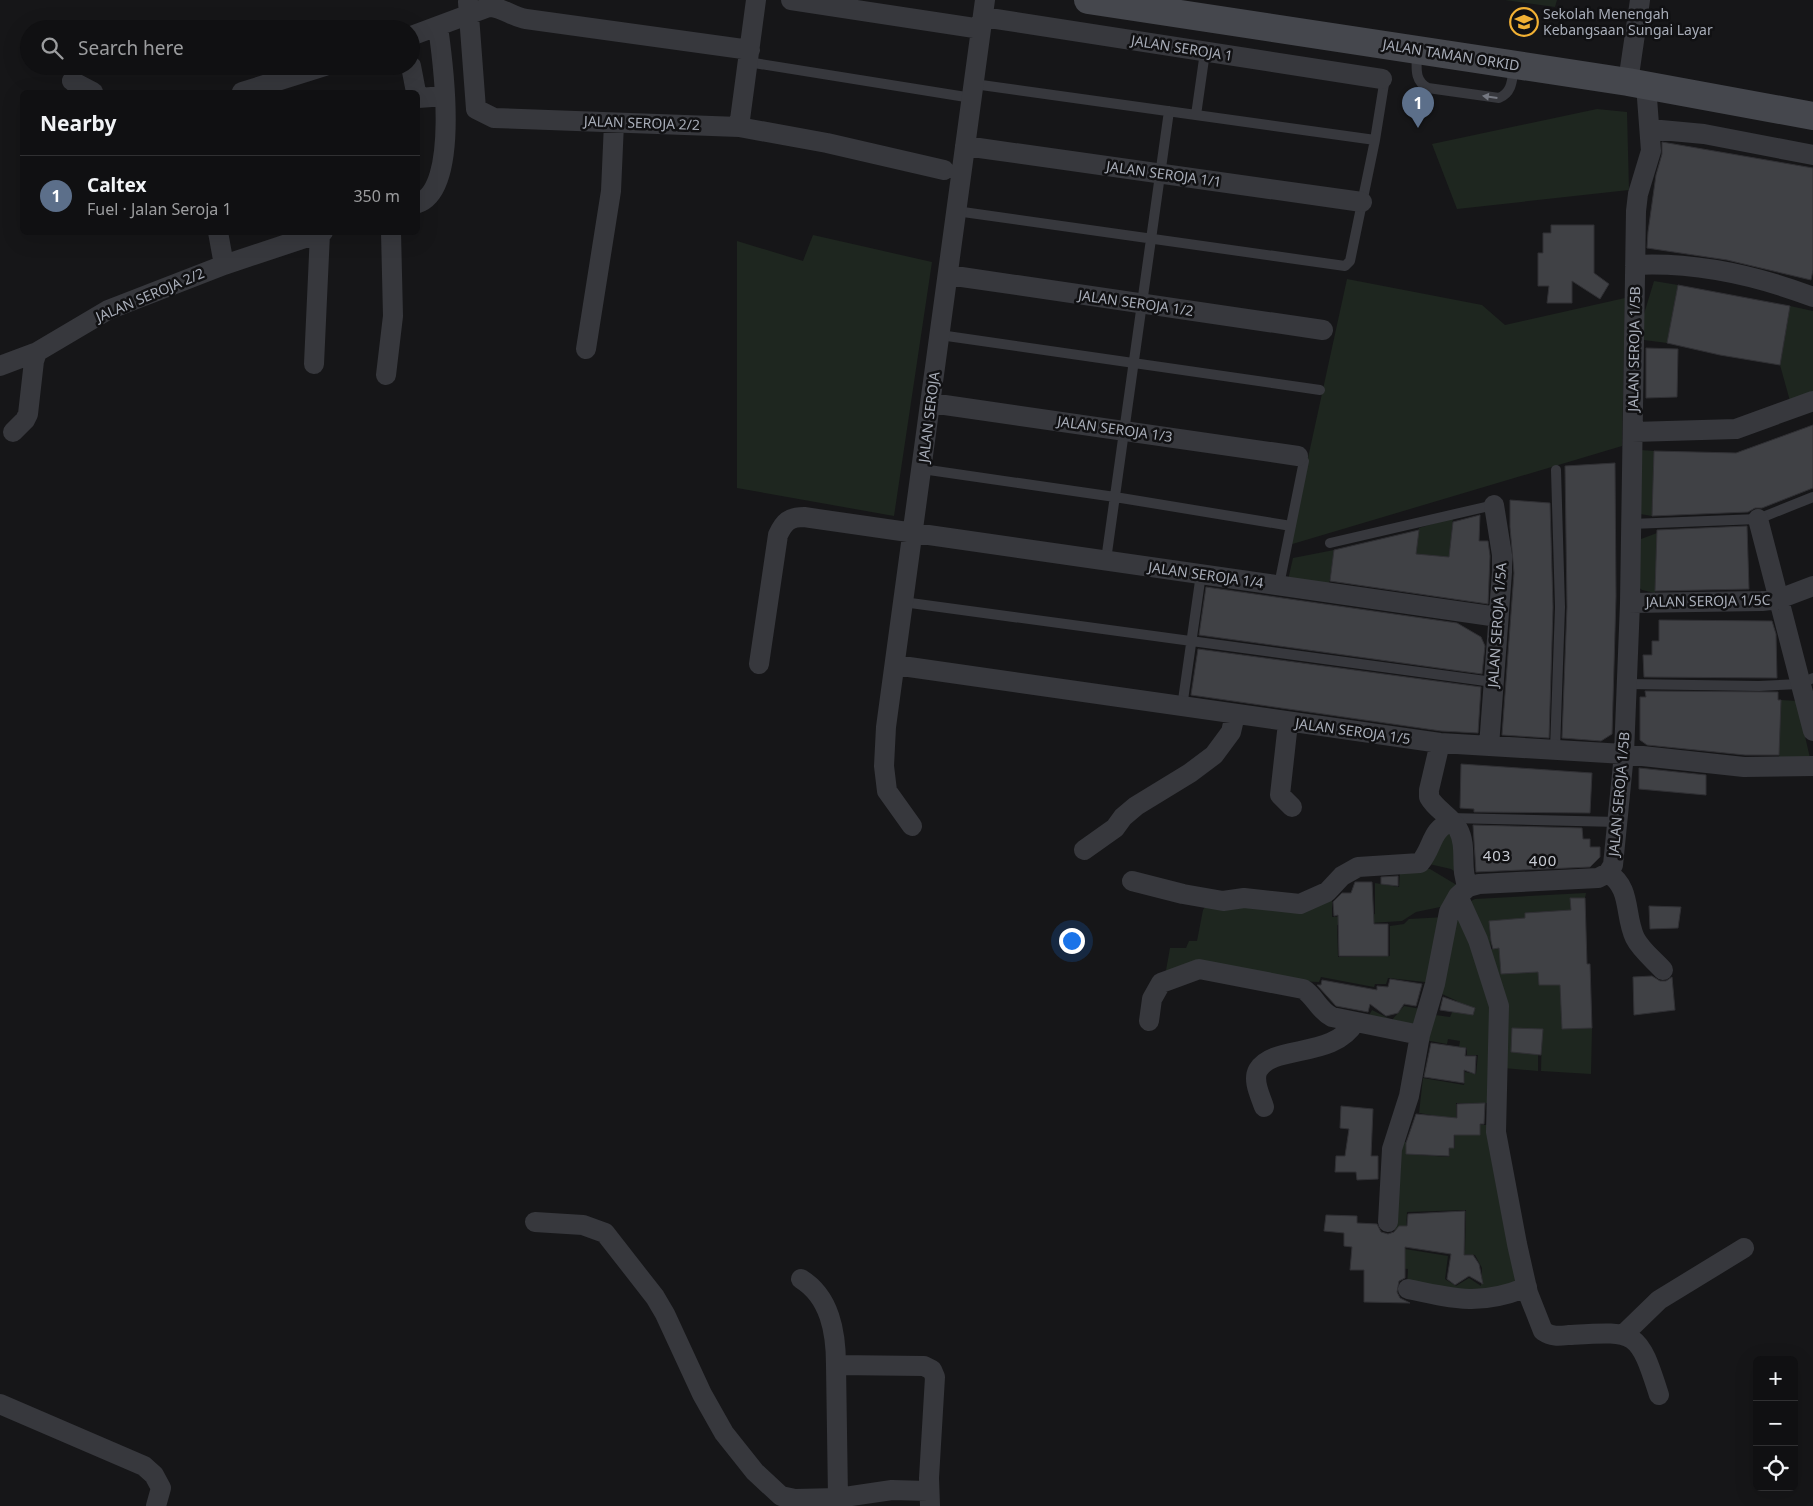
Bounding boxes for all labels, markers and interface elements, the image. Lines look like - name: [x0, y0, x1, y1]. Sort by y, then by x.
- place label: Sekolah Menengah Kebangsaan Sungai Layar: [1543, 4, 1713, 39]
- school or university icon: Sekolah Menengah Kebangsaan Sungai Layar: [1509, 7, 1539, 37]
- search box: [20, 20, 420, 75]
- street label: JALAN SEROJA 1: [1128, 30, 1234, 65]
- icon: search: [38, 34, 66, 62]
- street label: JALAN TAMAN ORKID: [1379, 34, 1521, 75]
- text: Search here: [78, 35, 184, 61]
- pin: 1: [1402, 87, 1434, 128]
- one-way arrow: [1482, 93, 1498, 101]
- text: Nearby: [40, 109, 116, 137]
- street label: JALAN SEROJA 2/2: [582, 111, 700, 134]
- street label: JALAN SEROJA 1/1: [1103, 156, 1223, 191]
- text: Caltex: [87, 172, 146, 198]
- text: 1: [51, 185, 61, 207]
- text: 350 m: [353, 185, 400, 207]
- text: Fuel · Jalan Seroja 1: [87, 198, 232, 220]
- street label: JALAN SEROJA 2/2: [91, 263, 207, 327]
- street label: JALAN SEROJA 1/2: [1075, 285, 1195, 320]
- street label: JALAN SEROJA 1/5B: [1623, 286, 1644, 414]
- street label: JALAN SEROJA: [913, 370, 943, 465]
- street label: JALAN SEROJA 1/3: [1054, 411, 1174, 446]
- street label: JALAN SEROJA 1/4: [1145, 557, 1265, 592]
- street label: JALAN SEROJA 1/5A: [1483, 562, 1510, 690]
- street label: JALAN SEROJA 1/5C: [1643, 590, 1771, 611]
- street label: JALAN SEROJA 1/5: [1292, 713, 1412, 748]
- street label: JALAN SEROJA 1/5B: [1603, 731, 1633, 859]
- district label: 403: [1483, 845, 1511, 865]
- district label: 400: [1529, 850, 1557, 870]
- your location: [1059, 928, 1085, 954]
- map controls: [1753, 1356, 1798, 1491]
- button: +: [1753, 1356, 1798, 1401]
- button: −: [1753, 1401, 1798, 1446]
- button: locate: [1753, 1446, 1798, 1491]

